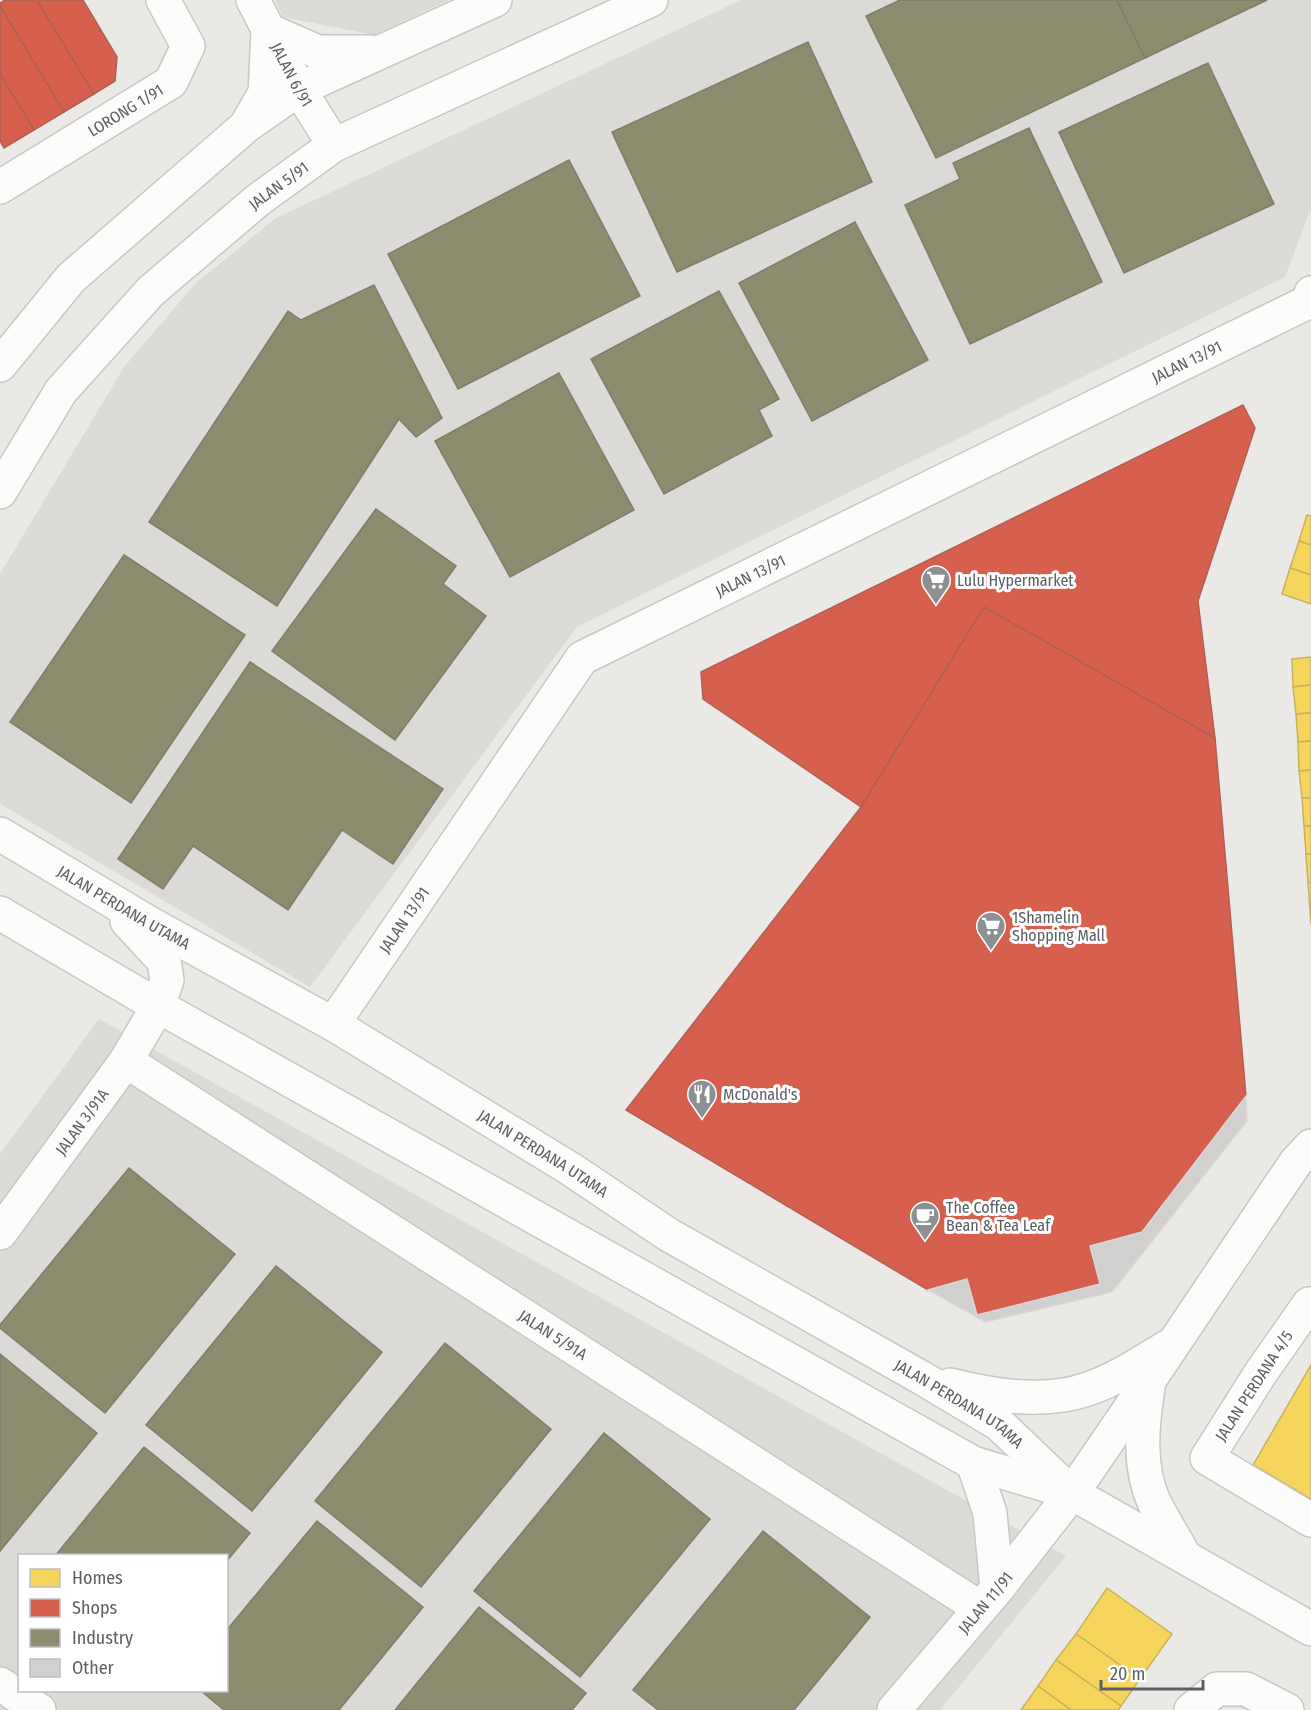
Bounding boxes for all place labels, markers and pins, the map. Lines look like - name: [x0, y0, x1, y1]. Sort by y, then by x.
- supermarket icon: Lulu Hypermarket: [920, 564, 952, 606]
- place label: Lulu Hypermarket: [957, 571, 1074, 590]
- place label: 1Shamelin Shopping Mall: [1012, 908, 1105, 945]
- supermarket icon: 1Shamelin Shopping Mall: [975, 910, 1007, 952]
- restaurant icon: McDonald's: [686, 1078, 718, 1120]
- place label: McDonald's: [723, 1085, 798, 1104]
- place label: The Coffee Bean & Tea Leaf: [946, 1198, 1051, 1235]
- cafe icon: The Coffee Bean & Tea Leaf: [909, 1200, 941, 1242]

